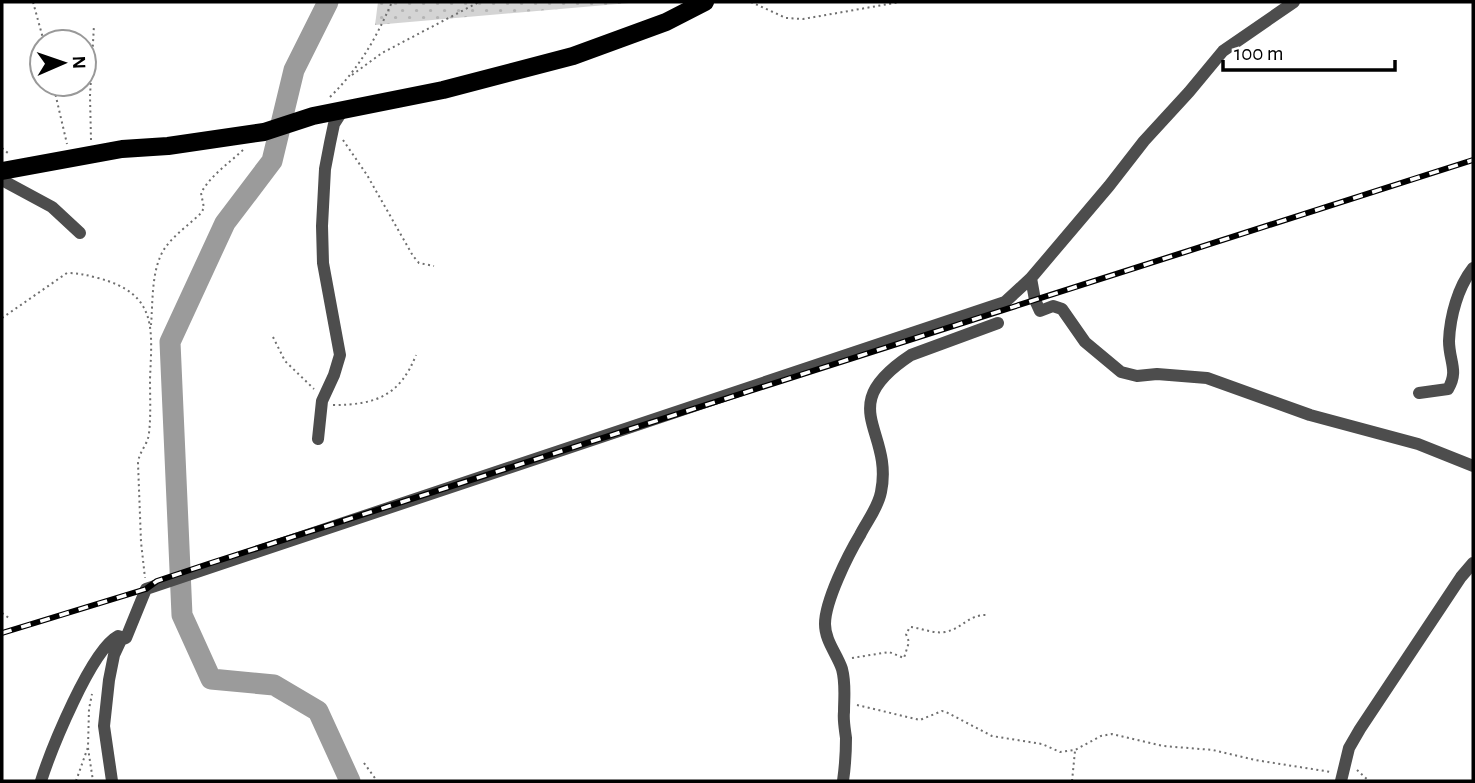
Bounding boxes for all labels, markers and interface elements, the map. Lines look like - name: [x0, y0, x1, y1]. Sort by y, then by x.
- north arrow: [28, 28, 98, 98]
- scale bar: [1223, 28, 1394, 72]
- text: 100 m: [1234, 43, 1284, 64]
- text: N: [69, 56, 88, 69]

